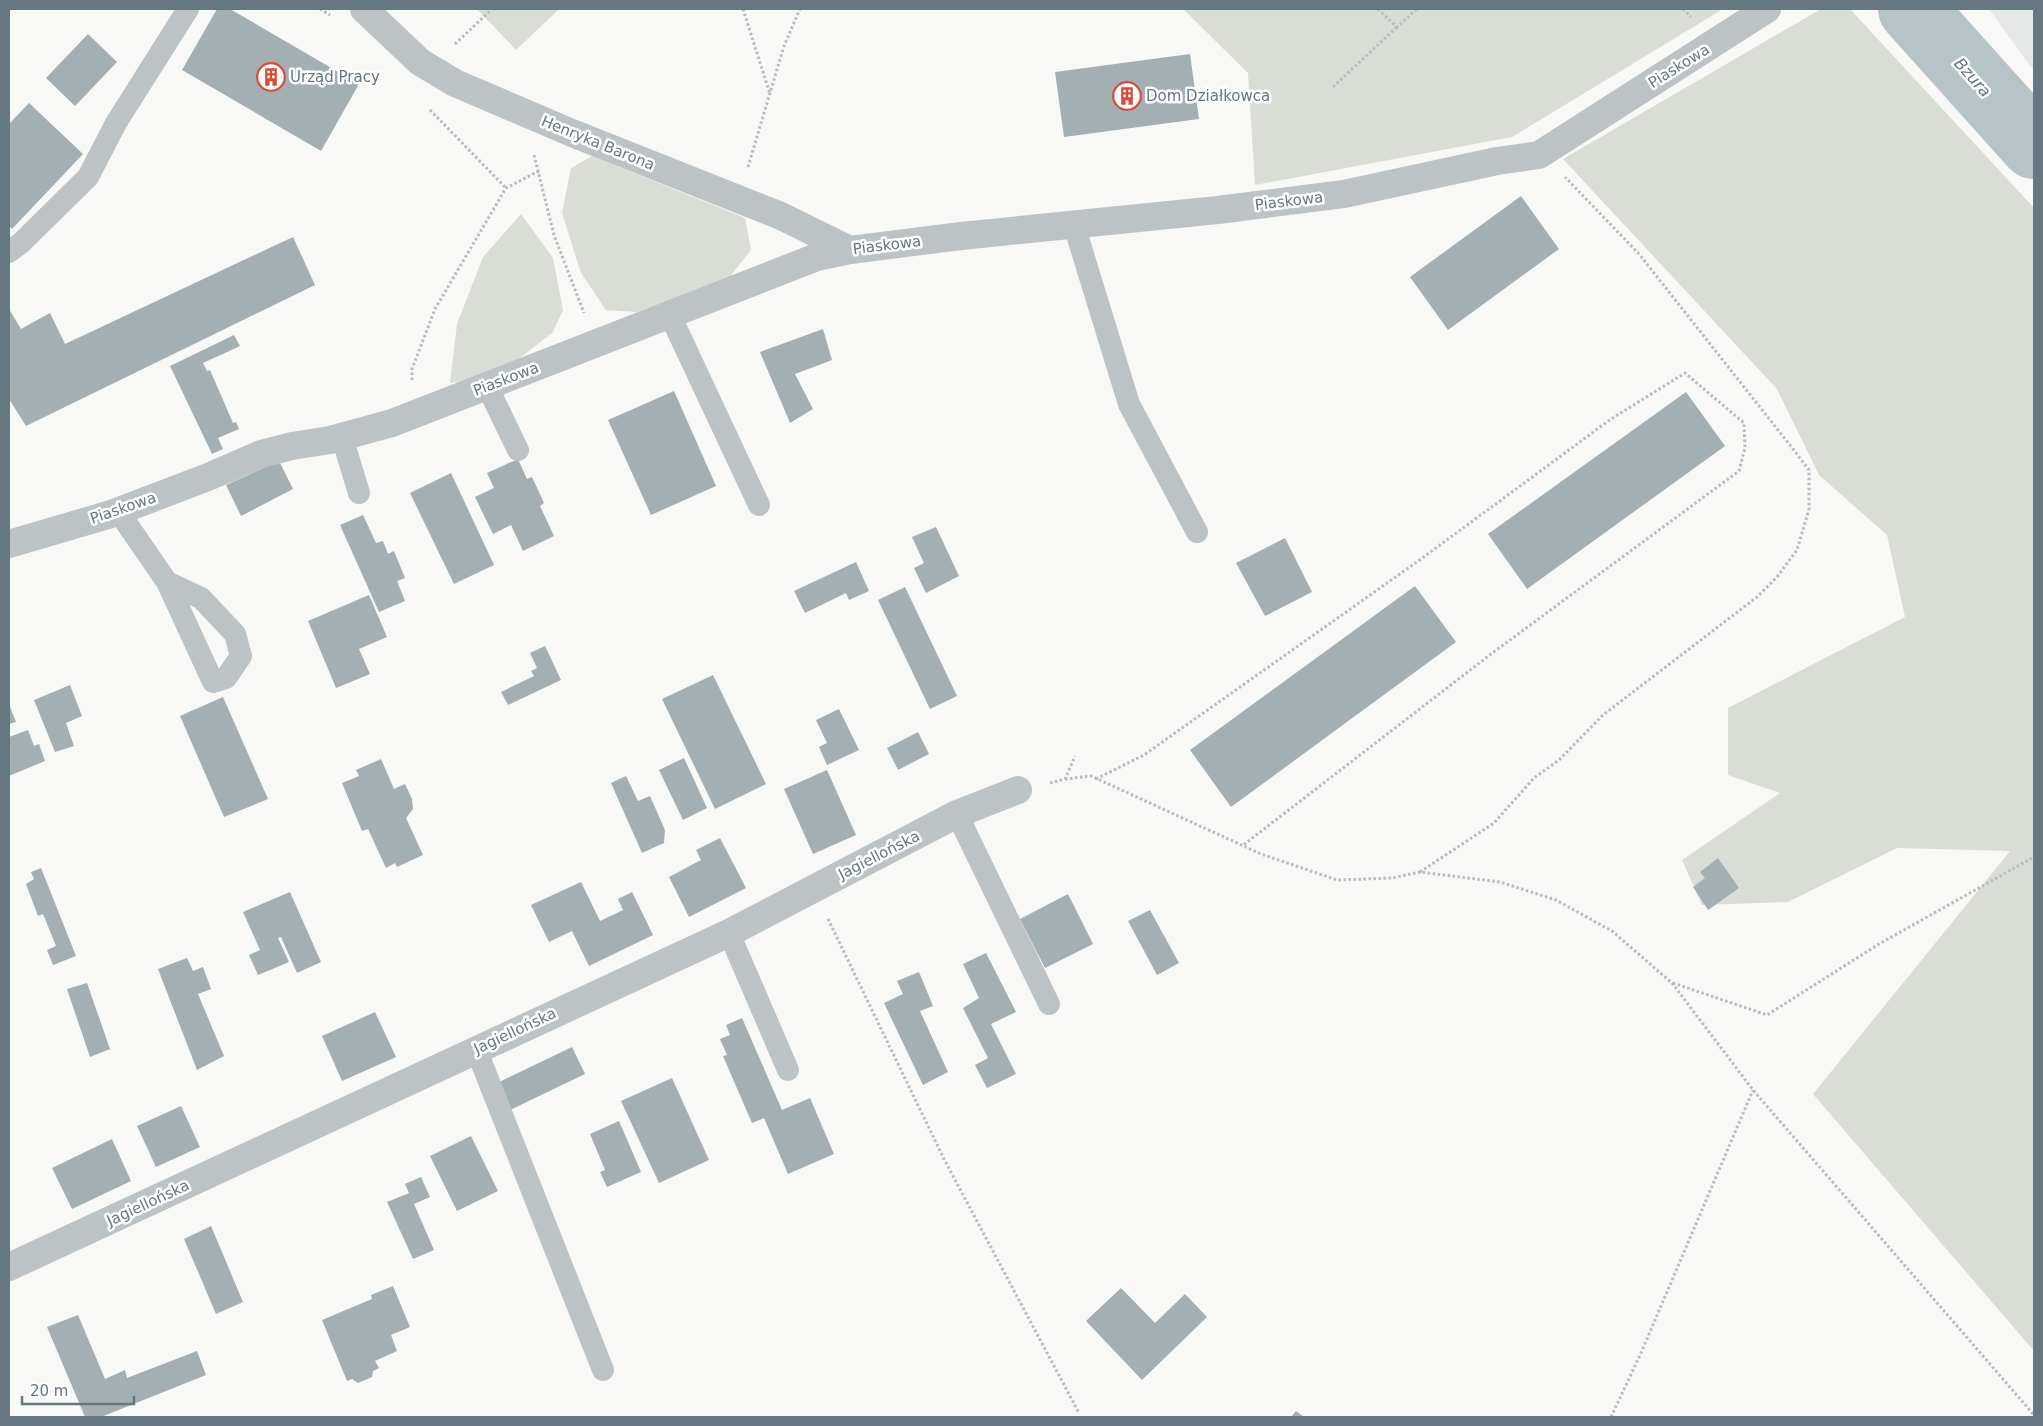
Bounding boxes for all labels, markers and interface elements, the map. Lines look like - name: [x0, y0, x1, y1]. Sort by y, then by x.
- street label: Piaskowa: [1645, 40, 1713, 92]
- water label: Bzura: [1950, 54, 1995, 101]
- building icon: Urząd Pracy: [256, 62, 286, 92]
- place label: Urząd Pracy: [290, 68, 380, 86]
- building icon: Dom Działkowca: [1112, 81, 1142, 111]
- place label: Dom Działkowca: [1146, 87, 1270, 105]
- street label: Henryka Barona: [539, 112, 657, 174]
- street label: Piaskowa: [1254, 188, 1324, 214]
- street label: Piaskowa: [852, 232, 922, 258]
- street label: Piaskowa: [471, 358, 541, 400]
- street label: Piaskowa: [88, 488, 158, 528]
- street label: Jagiellońska: [834, 827, 923, 884]
- street label: Jagiellońska: [470, 1004, 559, 1058]
- street label: Jagiellońska: [103, 1176, 192, 1230]
- scale bar: [22, 1374, 135, 1406]
- text: 20 m: [30, 1382, 68, 1400]

